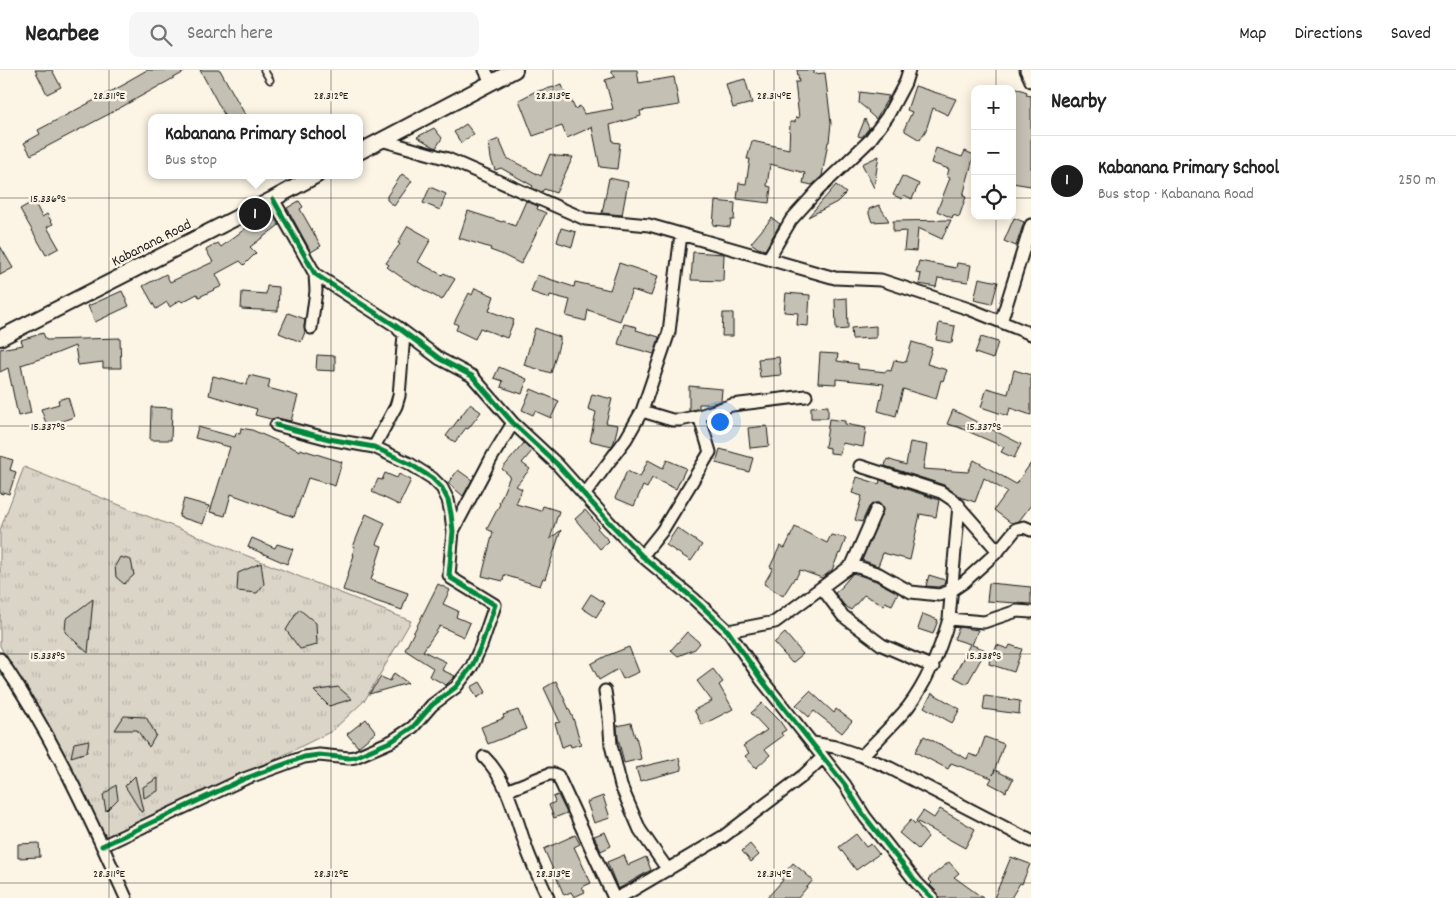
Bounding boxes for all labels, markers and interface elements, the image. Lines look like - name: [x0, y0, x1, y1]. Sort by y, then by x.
- search box: [129, 12, 479, 57]
- text: Nearbee: [25, 18, 99, 52]
- icon: search: [147, 21, 175, 49]
- text: Search here: [187, 21, 273, 48]
- text: Map: [1239, 22, 1266, 47]
- text: Directions: [1294, 22, 1363, 47]
- text: Saved: [1391, 22, 1431, 47]
- map controls: [971, 85, 1016, 220]
- button: +: [971, 85, 1016, 130]
- text: 28.311°E: [93, 88, 126, 105]
- text: 28.312°E: [314, 88, 349, 105]
- text: 28.313°E: [536, 88, 571, 105]
- text: 28.314°E: [757, 88, 792, 105]
- text: Nearby: [1051, 88, 1106, 118]
- popup: [148, 114, 363, 179]
- text: Kabanana Primary School: [165, 122, 346, 149]
- button: −: [971, 130, 1016, 175]
- text: Bus stop: [165, 149, 217, 172]
- text: Kabanana Primary School: [1098, 156, 1279, 183]
- text: 1: [1065, 169, 1069, 192]
- text: 250 m: [1398, 169, 1436, 192]
- button: locate: [971, 175, 1016, 220]
- text: Bus stop · Kabanana Road: [1098, 183, 1254, 206]
- text: 15.336°S: [30, 191, 66, 208]
- pin: 1: [239, 195, 271, 233]
- street label: Kabanana Road: [108, 214, 196, 273]
- your location: [707, 409, 733, 435]
- text: 15.337°S: [31, 419, 65, 436]
- text: 15.337°S: [967, 419, 1001, 436]
- text: 15.338°S: [31, 648, 65, 665]
- text: 15.338°S: [967, 648, 1001, 665]
- text: 28.311°E: [93, 866, 126, 883]
- text: 28.312°E: [314, 866, 349, 883]
- text: 28.313°E: [536, 866, 571, 883]
- text: 28.314°E: [757, 866, 792, 883]

